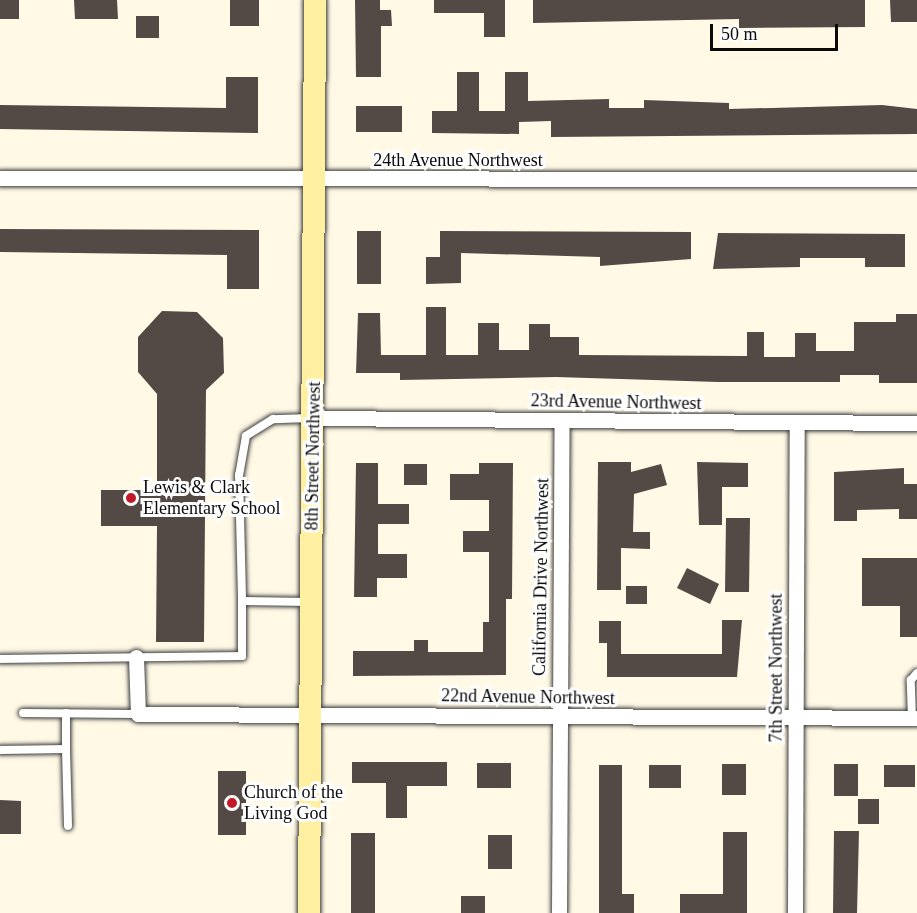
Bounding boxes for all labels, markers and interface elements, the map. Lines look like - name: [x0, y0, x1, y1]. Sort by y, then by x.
- scale bar: [713, 12, 840, 50]
- text: 50 m: [721, 24, 758, 44]
- street label: 24th Avenue Northwest: [373, 149, 543, 171]
- street label: 8th Street Northwest: [301, 381, 325, 531]
- street label: 23rd Avenue Northwest: [530, 390, 702, 414]
- place label: Lewis & Clark Elementary School: [143, 477, 280, 520]
- street label: California Drive Northwest: [528, 478, 554, 676]
- marker: Lewis & Clark Elementary School: [124, 491, 138, 505]
- street label: 7th Street Northwest: [765, 594, 787, 742]
- street label: 22nd Avenue Northwest: [441, 685, 615, 709]
- place label: Church of the Living God: [244, 782, 343, 824]
- marker: Church of the Living God: [225, 796, 239, 810]

